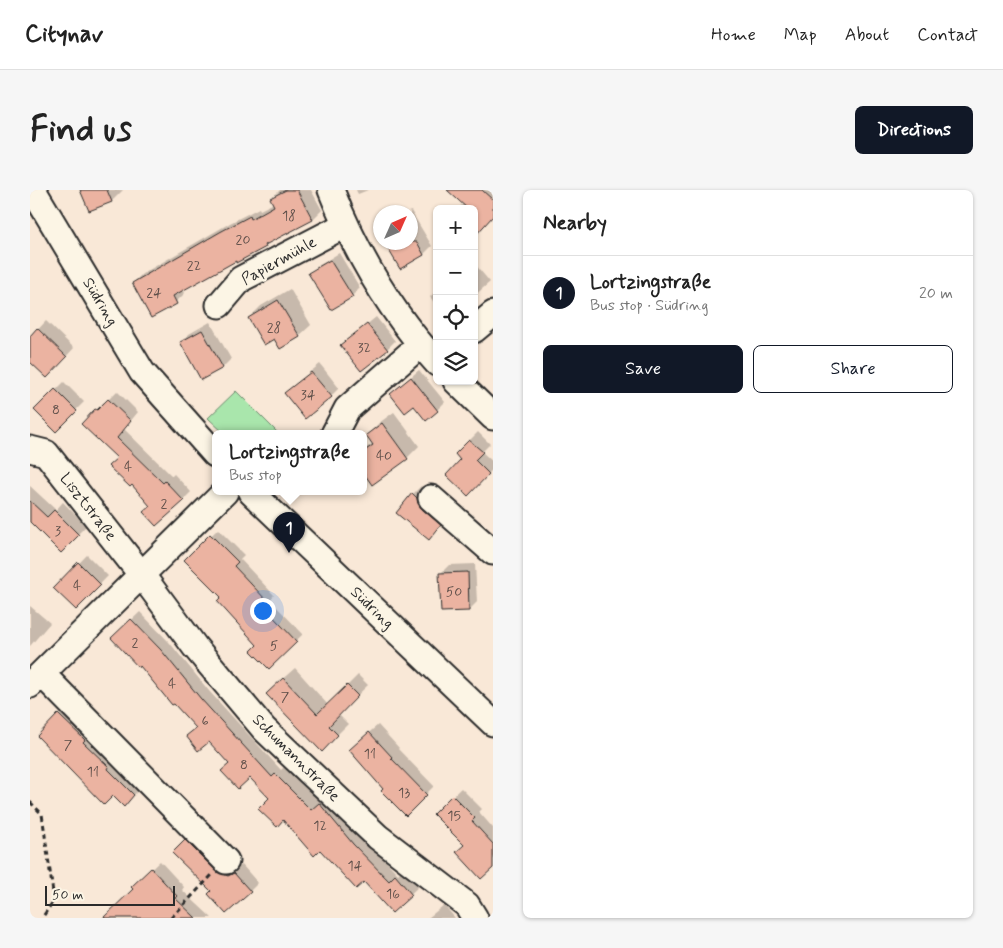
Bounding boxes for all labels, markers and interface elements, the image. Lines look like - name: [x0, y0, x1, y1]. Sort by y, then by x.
- text: Citynav: [25, 19, 103, 50]
- text: Home: [711, 23, 756, 47]
- text: Map: [784, 23, 817, 47]
- text: About: [845, 23, 889, 47]
- text: Contact: [917, 23, 978, 47]
- button: Directions: [855, 106, 973, 154]
- text: Find us: [30, 107, 132, 153]
- north arrow: [373, 205, 418, 250]
- map controls: [433, 205, 478, 385]
- button: +: [433, 205, 478, 250]
- house number: 18: [282, 207, 296, 225]
- text: Nearby: [543, 209, 607, 237]
- house number: 20: [236, 231, 250, 249]
- street label: Papiermühle: [238, 232, 320, 290]
- button: −: [433, 250, 478, 295]
- house number: 22: [187, 257, 201, 275]
- text: Lortzingstraße: [590, 270, 711, 295]
- street label: Südring: [77, 274, 123, 330]
- text: 1: [555, 283, 563, 304]
- text: 20 m: [919, 283, 953, 304]
- house number: 24: [146, 284, 162, 302]
- button: locate: [433, 295, 478, 340]
- text: Bus stop · Südring: [590, 295, 708, 316]
- house number: 28: [267, 319, 281, 337]
- house number: 32: [357, 339, 371, 357]
- button: layers: [433, 340, 478, 385]
- button: Save: [543, 345, 743, 393]
- button: Share: [753, 345, 953, 393]
- house number: 34: [301, 386, 316, 404]
- house number: 8: [52, 401, 60, 419]
- popup: [212, 430, 367, 495]
- text: Lortzingstraße: [229, 440, 350, 465]
- house number: 40: [376, 447, 392, 465]
- house number: 4: [124, 458, 132, 476]
- text: Bus stop: [229, 465, 282, 486]
- street label: Lisztstraße: [55, 469, 121, 545]
- house number: 2: [161, 495, 168, 513]
- pin: 1: [273, 512, 305, 553]
- house number: 3: [55, 522, 61, 540]
- house number: 4: [73, 577, 81, 595]
- street label: Südring: [346, 582, 398, 634]
- house number: 50: [446, 583, 462, 601]
- your location: [250, 598, 276, 624]
- house number: 2: [132, 634, 139, 652]
- house number: 5: [270, 637, 278, 655]
- house number: 4: [168, 675, 176, 693]
- house number: 7: [281, 688, 290, 706]
- street label: Schumannstraße: [248, 710, 345, 807]
- house number: 6: [201, 712, 209, 730]
- house number: 7: [64, 736, 73, 754]
- house number: 11: [364, 745, 376, 763]
- house number: 8: [240, 756, 248, 774]
- house number: 11: [87, 763, 99, 781]
- house number: 13: [398, 784, 410, 802]
- house number: 15: [447, 807, 461, 825]
- house number: 12: [313, 817, 327, 835]
- house number: 14: [348, 857, 363, 875]
- scale bar: [45, 883, 175, 906]
- house number: 16: [386, 885, 400, 903]
- text: 50 m: [52, 886, 83, 904]

